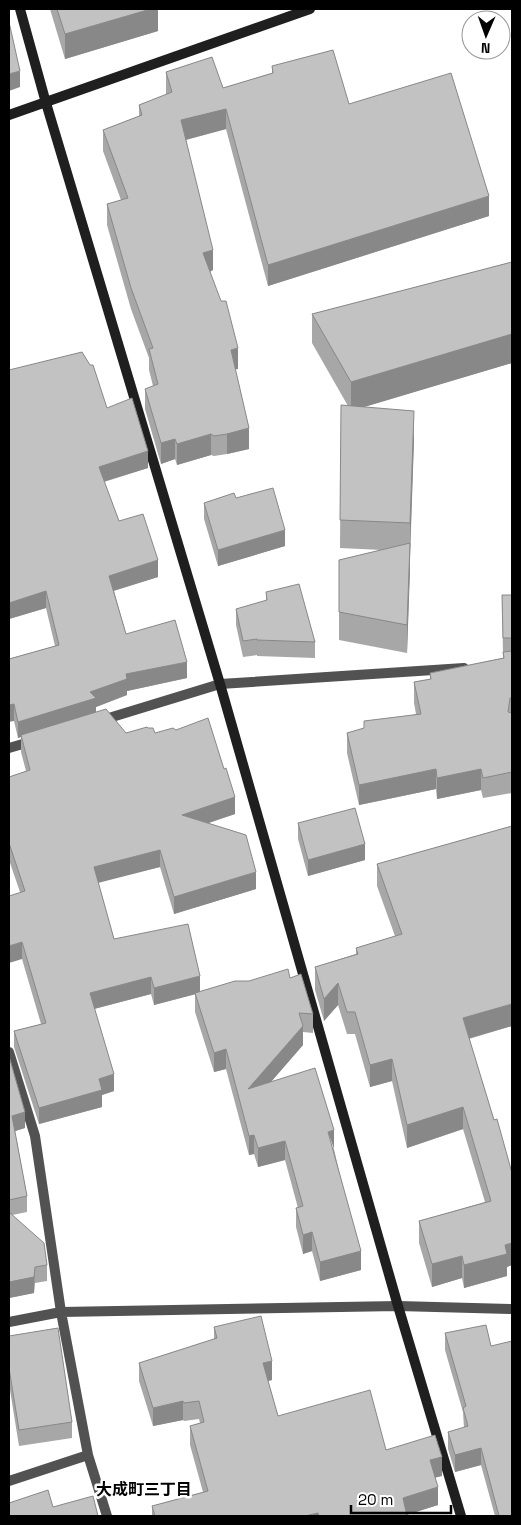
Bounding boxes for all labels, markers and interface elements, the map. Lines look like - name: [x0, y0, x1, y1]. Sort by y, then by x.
- north arrow: [461, 10, 511, 60]
- text: N: [481, 39, 491, 57]
- district label: 大成町三丁目: [96, 1479, 192, 1500]
- scale bar: [351, 1482, 451, 1514]
- text: 20 m: [358, 1490, 393, 1509]

